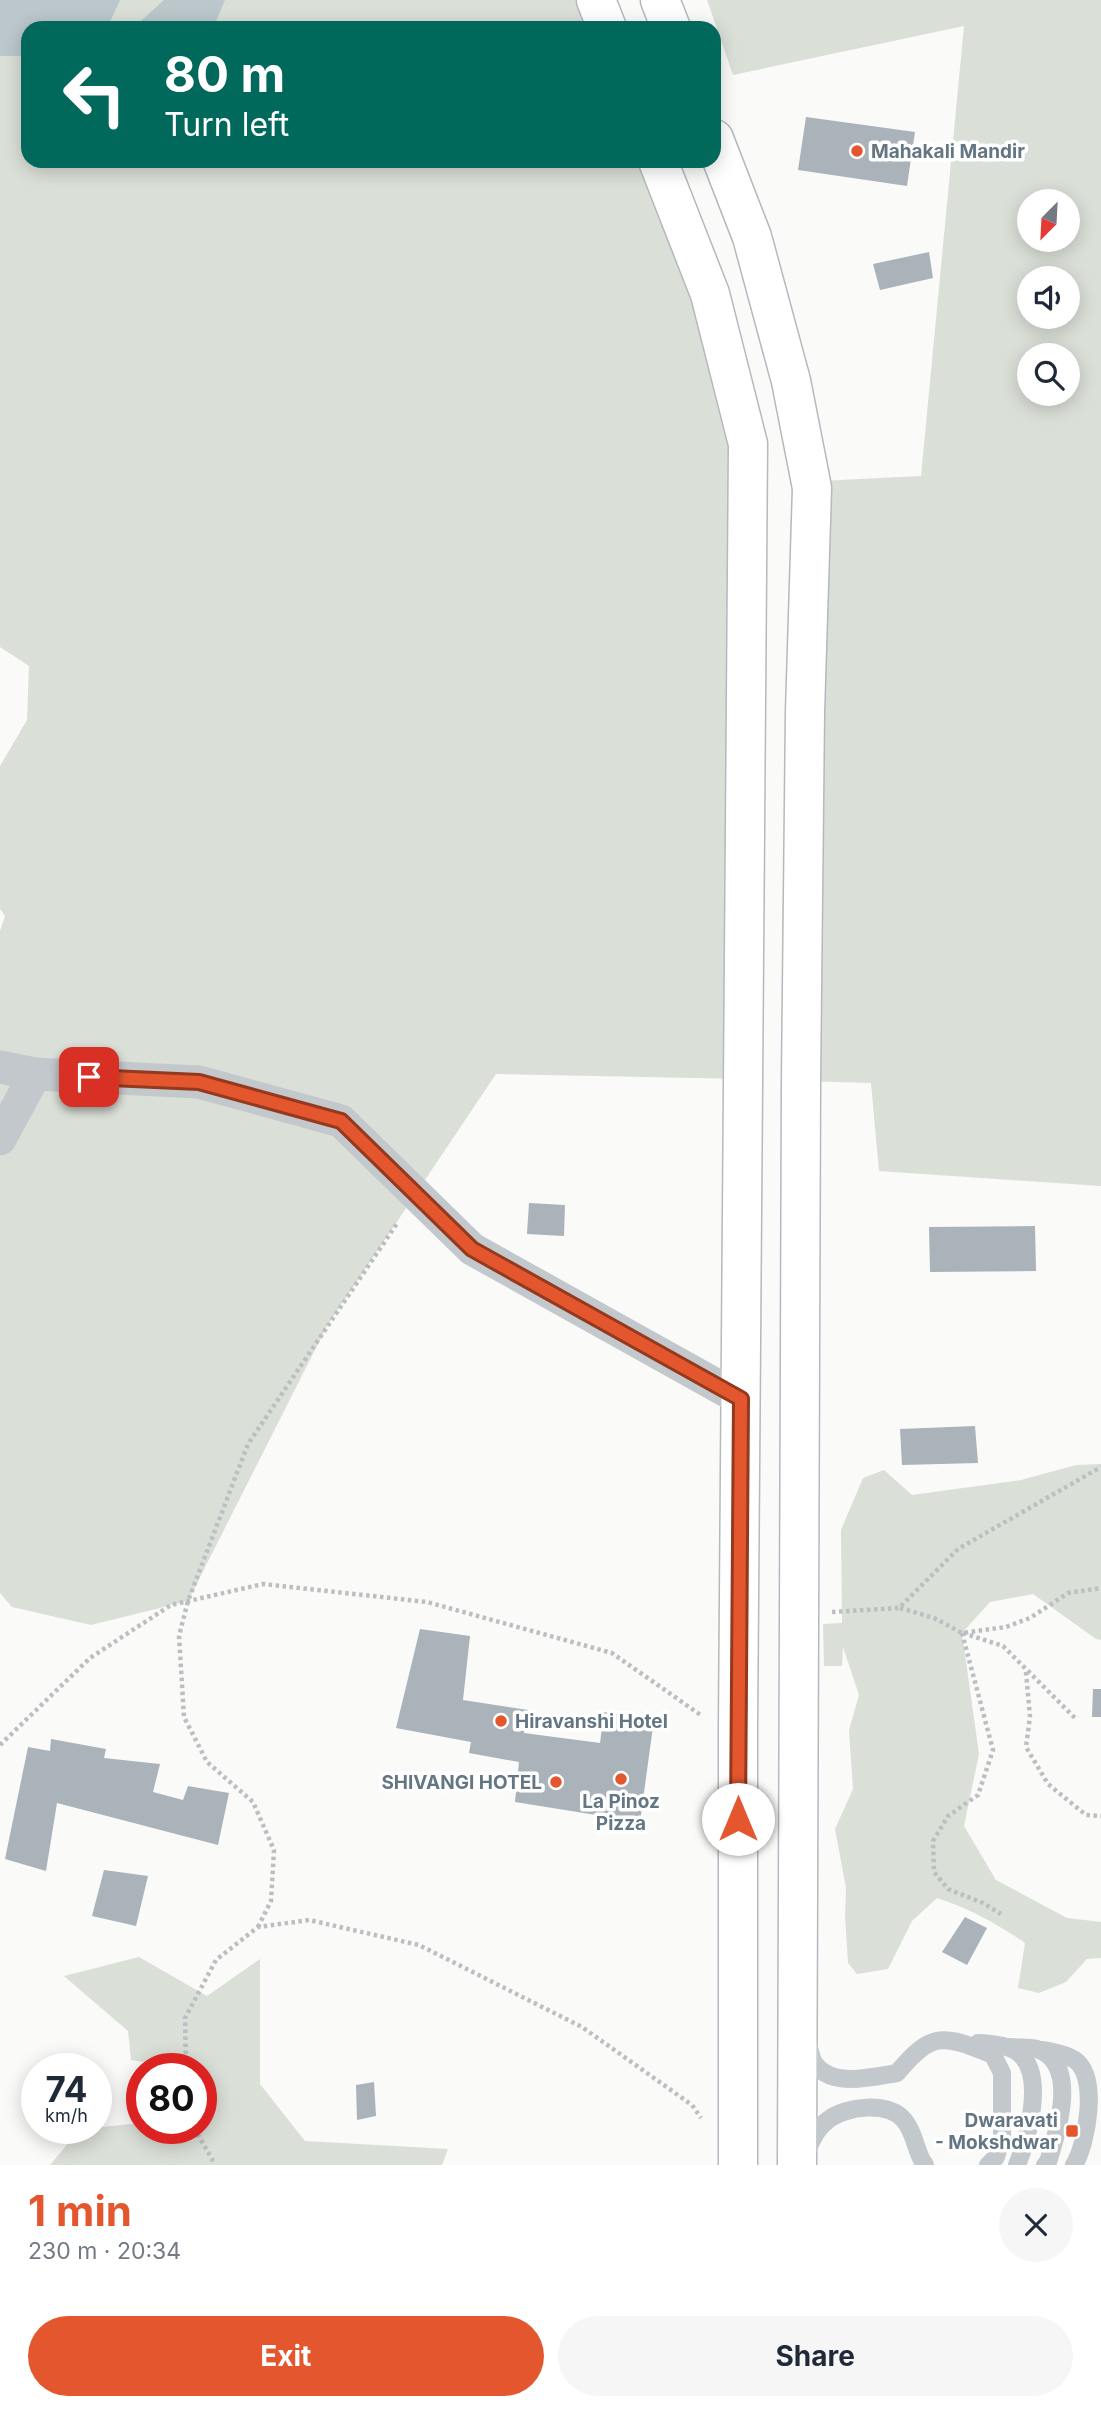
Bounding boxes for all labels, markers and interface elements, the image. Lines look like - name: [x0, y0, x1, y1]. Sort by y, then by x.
- text: 80 m: [164, 45, 285, 104]
- icon: left: [49, 49, 140, 140]
- text: Turn left: [164, 105, 289, 144]
- place label: Mahakali Mandir: [871, 140, 1025, 163]
- marker: Mahakali Mandir: [849, 143, 865, 159]
- north arrow: [1017, 189, 1080, 252]
- map controls: [1017, 189, 1080, 406]
- button: sound: [1017, 266, 1080, 329]
- button: search: [1017, 343, 1080, 406]
- pin: [59, 1047, 119, 1107]
- icon: arrive: [70, 1058, 108, 1096]
- place label: Hiravanshi Hotel: [515, 1710, 668, 1733]
- marker: Hiravanshi Hotel: [493, 1713, 509, 1729]
- place label: SHIVANGI HOTEL: [381, 1771, 542, 1794]
- marker: La Pinoz Pizza: [613, 1771, 629, 1787]
- marker: SHIVANGI HOTEL: [548, 1774, 564, 1790]
- position arrow: [701, 1782, 775, 1856]
- place label: La Pinoz Pizza: [582, 1790, 660, 1835]
- speed limit sign: 80: [126, 2053, 217, 2144]
- text: 74: [46, 2068, 88, 2110]
- text: km/h: [45, 2105, 88, 2126]
- place label: Dwaravati - Mokshdwar: [935, 2109, 1058, 2154]
- marker: Dwaravati - Mokshdwar: [1064, 2123, 1080, 2139]
- text: 1 min: [28, 2185, 132, 2236]
- button: close: [999, 2188, 1073, 2262]
- text: 230 m · 20:34: [28, 2237, 181, 2265]
- button: Exit: [28, 2316, 544, 2396]
- button: Share: [558, 2316, 1073, 2396]

